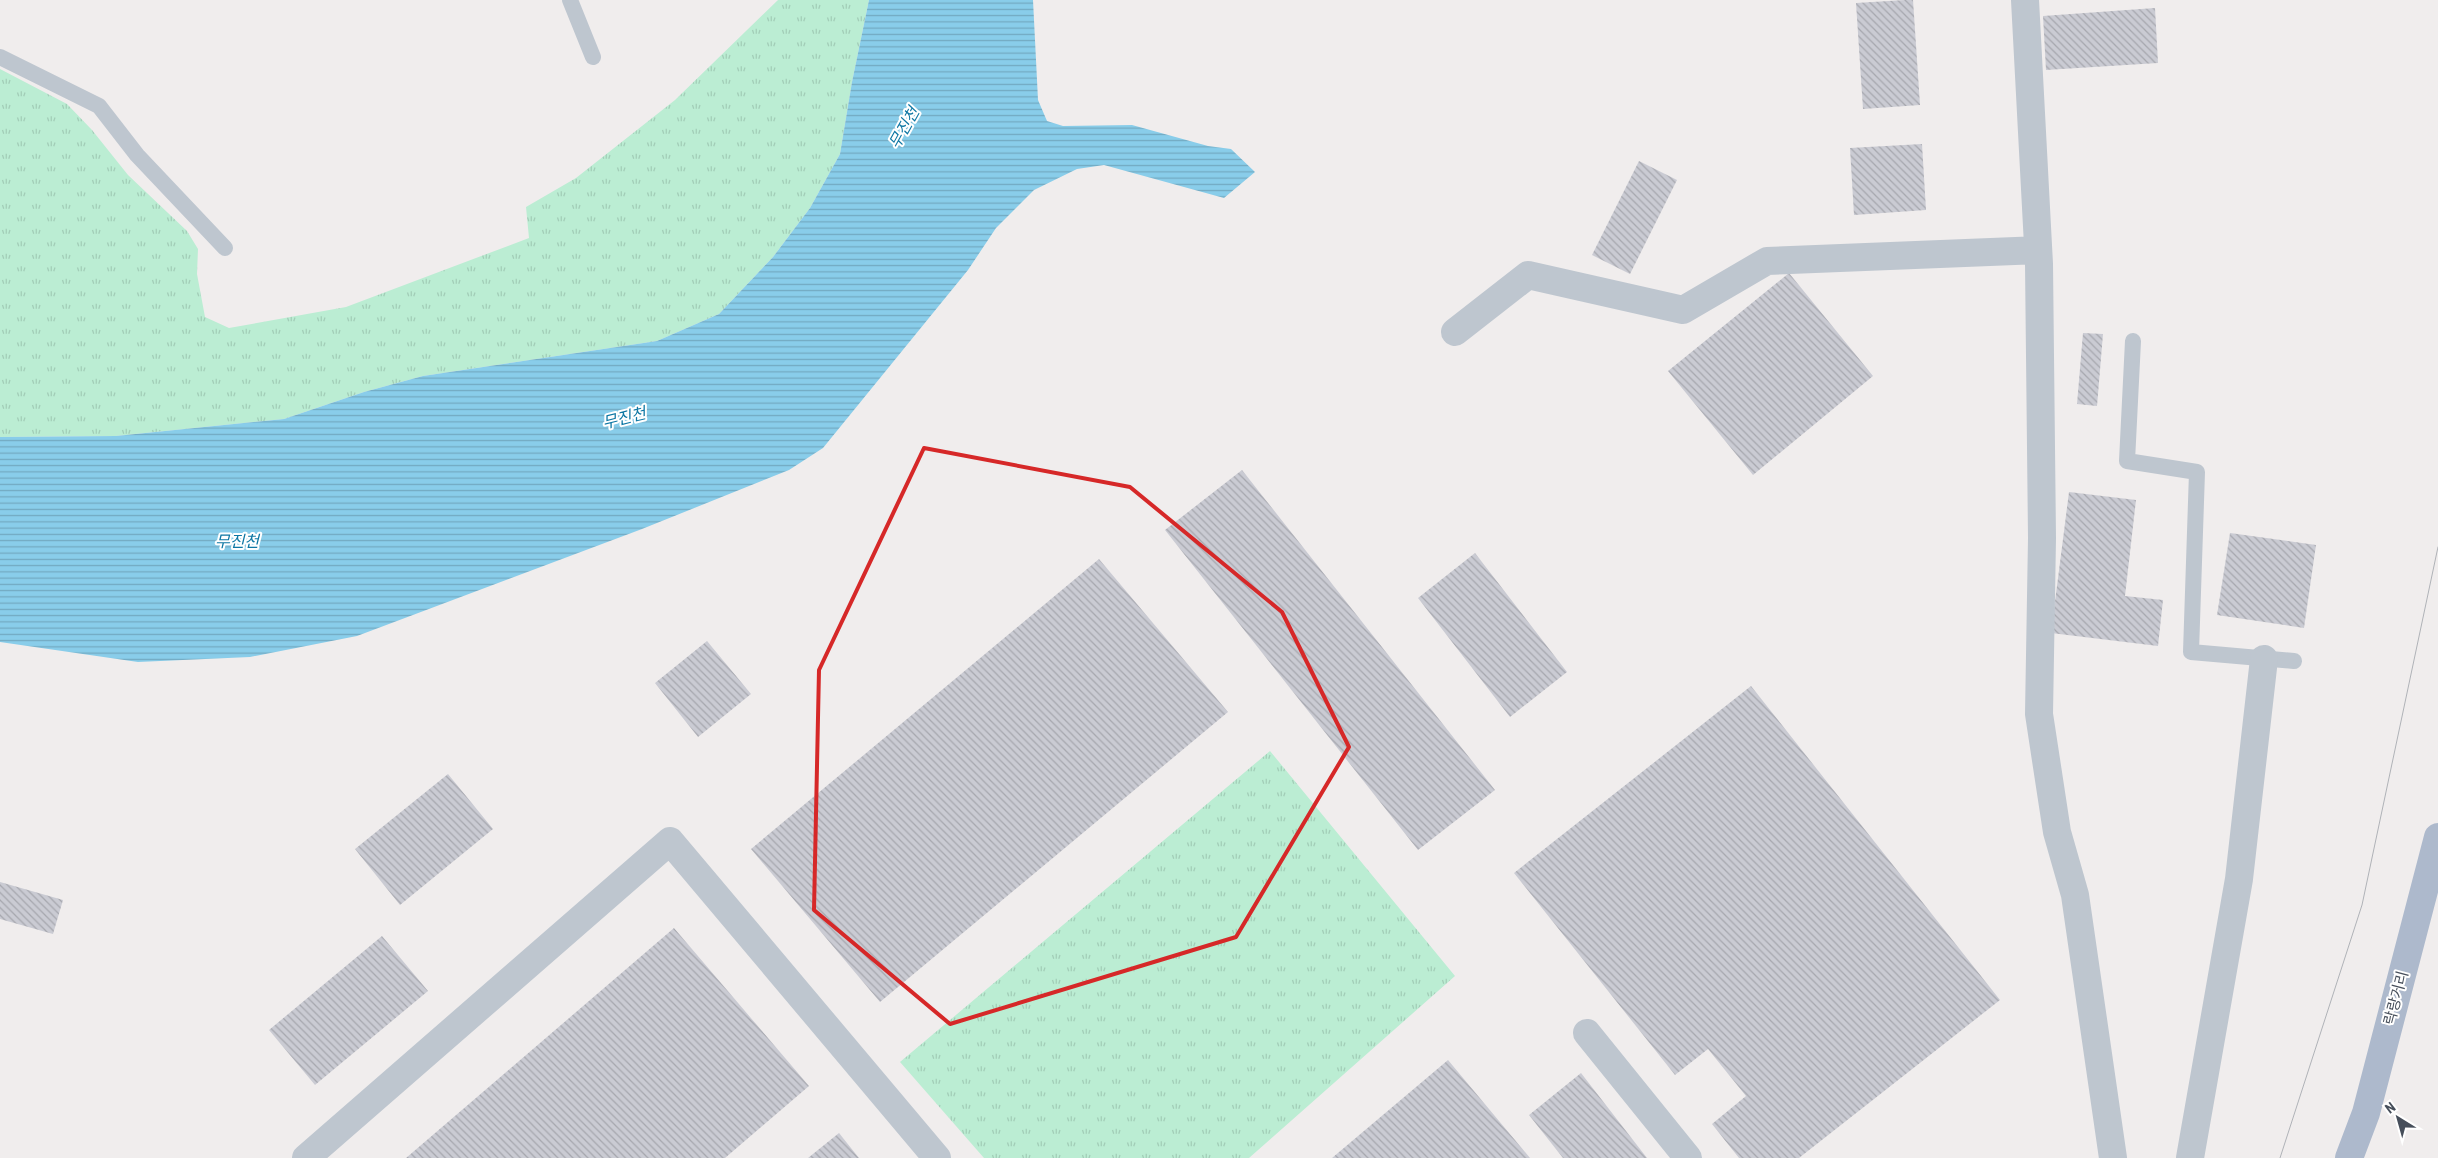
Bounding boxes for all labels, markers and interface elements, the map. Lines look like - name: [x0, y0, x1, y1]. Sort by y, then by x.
- water label: 무진천: [885, 102, 924, 152]
- water label: 무진천: [600, 403, 650, 433]
- water label: 무진천: [215, 532, 261, 551]
- street label: 락랑거리: [2380, 969, 2412, 1027]
- north arrow: [2373, 1093, 2423, 1143]
- text: N: [2382, 1099, 2398, 1117]

